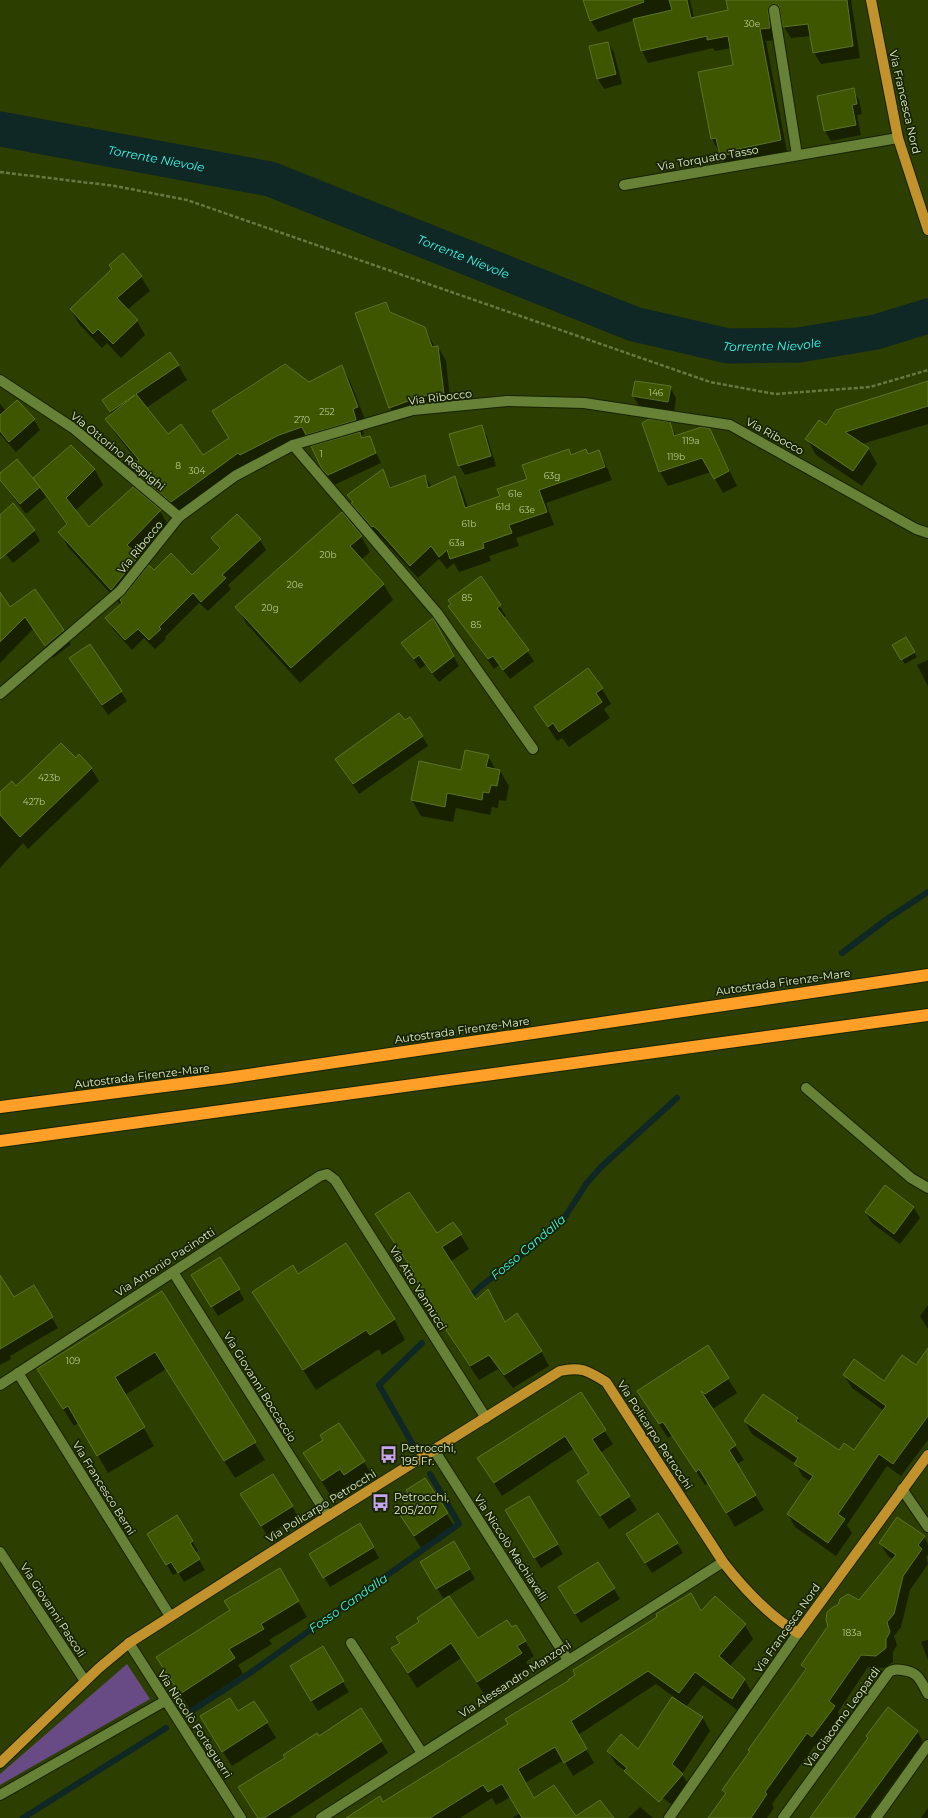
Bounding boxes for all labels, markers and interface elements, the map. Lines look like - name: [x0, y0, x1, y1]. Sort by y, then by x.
- house number: 30e: [744, 18, 761, 29]
- street label: Via Francesca Nord: [886, 49, 924, 155]
- water label: Torrente Nievole: [107, 142, 206, 174]
- street label: Via Torquato Tasso: [656, 142, 760, 174]
- water label: Torrente Nievole: [415, 231, 512, 281]
- water label: Torrente Nievole: [721, 334, 822, 354]
- street label: Via Ribocco: [407, 386, 473, 408]
- house number: 146: [649, 387, 664, 398]
- house number: 252: [319, 406, 335, 417]
- street label: Via Ottorino Respighi: [68, 409, 168, 493]
- house number: 270: [294, 414, 310, 425]
- street label: Via Ribocco: [744, 414, 807, 458]
- house number: 119a: [682, 435, 700, 446]
- house number: 1: [319, 448, 323, 459]
- house number: 119b: [667, 451, 685, 462]
- house number: 8: [175, 460, 181, 471]
- house number: 304: [189, 465, 206, 476]
- house number: 63g: [544, 470, 560, 481]
- house number: 61e: [508, 488, 523, 499]
- house number: 61d: [496, 501, 510, 512]
- house number: 63e: [519, 504, 536, 515]
- street label: Via Ribocco: [114, 518, 166, 576]
- house number: 61b: [462, 518, 476, 529]
- house number: 63a: [449, 537, 465, 548]
- house number: 20b: [319, 549, 337, 560]
- house number: 20e: [287, 579, 304, 590]
- house number: 85: [462, 592, 472, 603]
- house number: 20g: [261, 602, 279, 613]
- house number: 85: [471, 619, 481, 630]
- house number: 423b: [38, 772, 60, 783]
- house number: 427b: [23, 796, 45, 807]
- street label: Autostrada Firenze-Mare: [715, 966, 852, 998]
- street label: Autostrada Firenze-Mare: [394, 1014, 531, 1046]
- street label: Autostrada Firenze-Mare: [74, 1061, 211, 1091]
- water label: Fosso Candalla: [488, 1211, 568, 1283]
- street label: Via Antonio Pacinotti: [113, 1225, 217, 1299]
- street label: Via Atto Vannucci: [386, 1243, 450, 1333]
- street label: Via Giovanni Boccaccio: [220, 1329, 300, 1445]
- house number: 109: [66, 1355, 81, 1366]
- street label: Via Policarpo Petrocchi: [614, 1378, 696, 1492]
- street label: Via Francesco Berni: [69, 1438, 139, 1538]
- place label: Petrocchi, 195 Fr.: [401, 1441, 456, 1468]
- bus stop icon: Petrocchi, 195 Fr.: [378, 1444, 398, 1464]
- street label: Via Policarpo Petrocchi: [263, 1466, 379, 1546]
- place label: Petrocchi, 205/207: [394, 1490, 449, 1517]
- street label: Via Niccolò Machiavelli: [471, 1492, 551, 1604]
- bus stop icon: Petrocchi, 205/207: [371, 1493, 391, 1513]
- street label: Via Giovanni Pascoli: [17, 1560, 89, 1660]
- water label: Fosso Candalla: [306, 1570, 390, 1636]
- street label: Via Francesca Nord: [751, 1581, 823, 1675]
- house number: 183a: [842, 1627, 862, 1638]
- street label: Via Alessandro Manzoni: [456, 1638, 574, 1720]
- street label: Via Giacomo Leopardi: [801, 1664, 883, 1770]
- street label: Via Niccolò Forteguerri: [155, 1667, 235, 1781]

